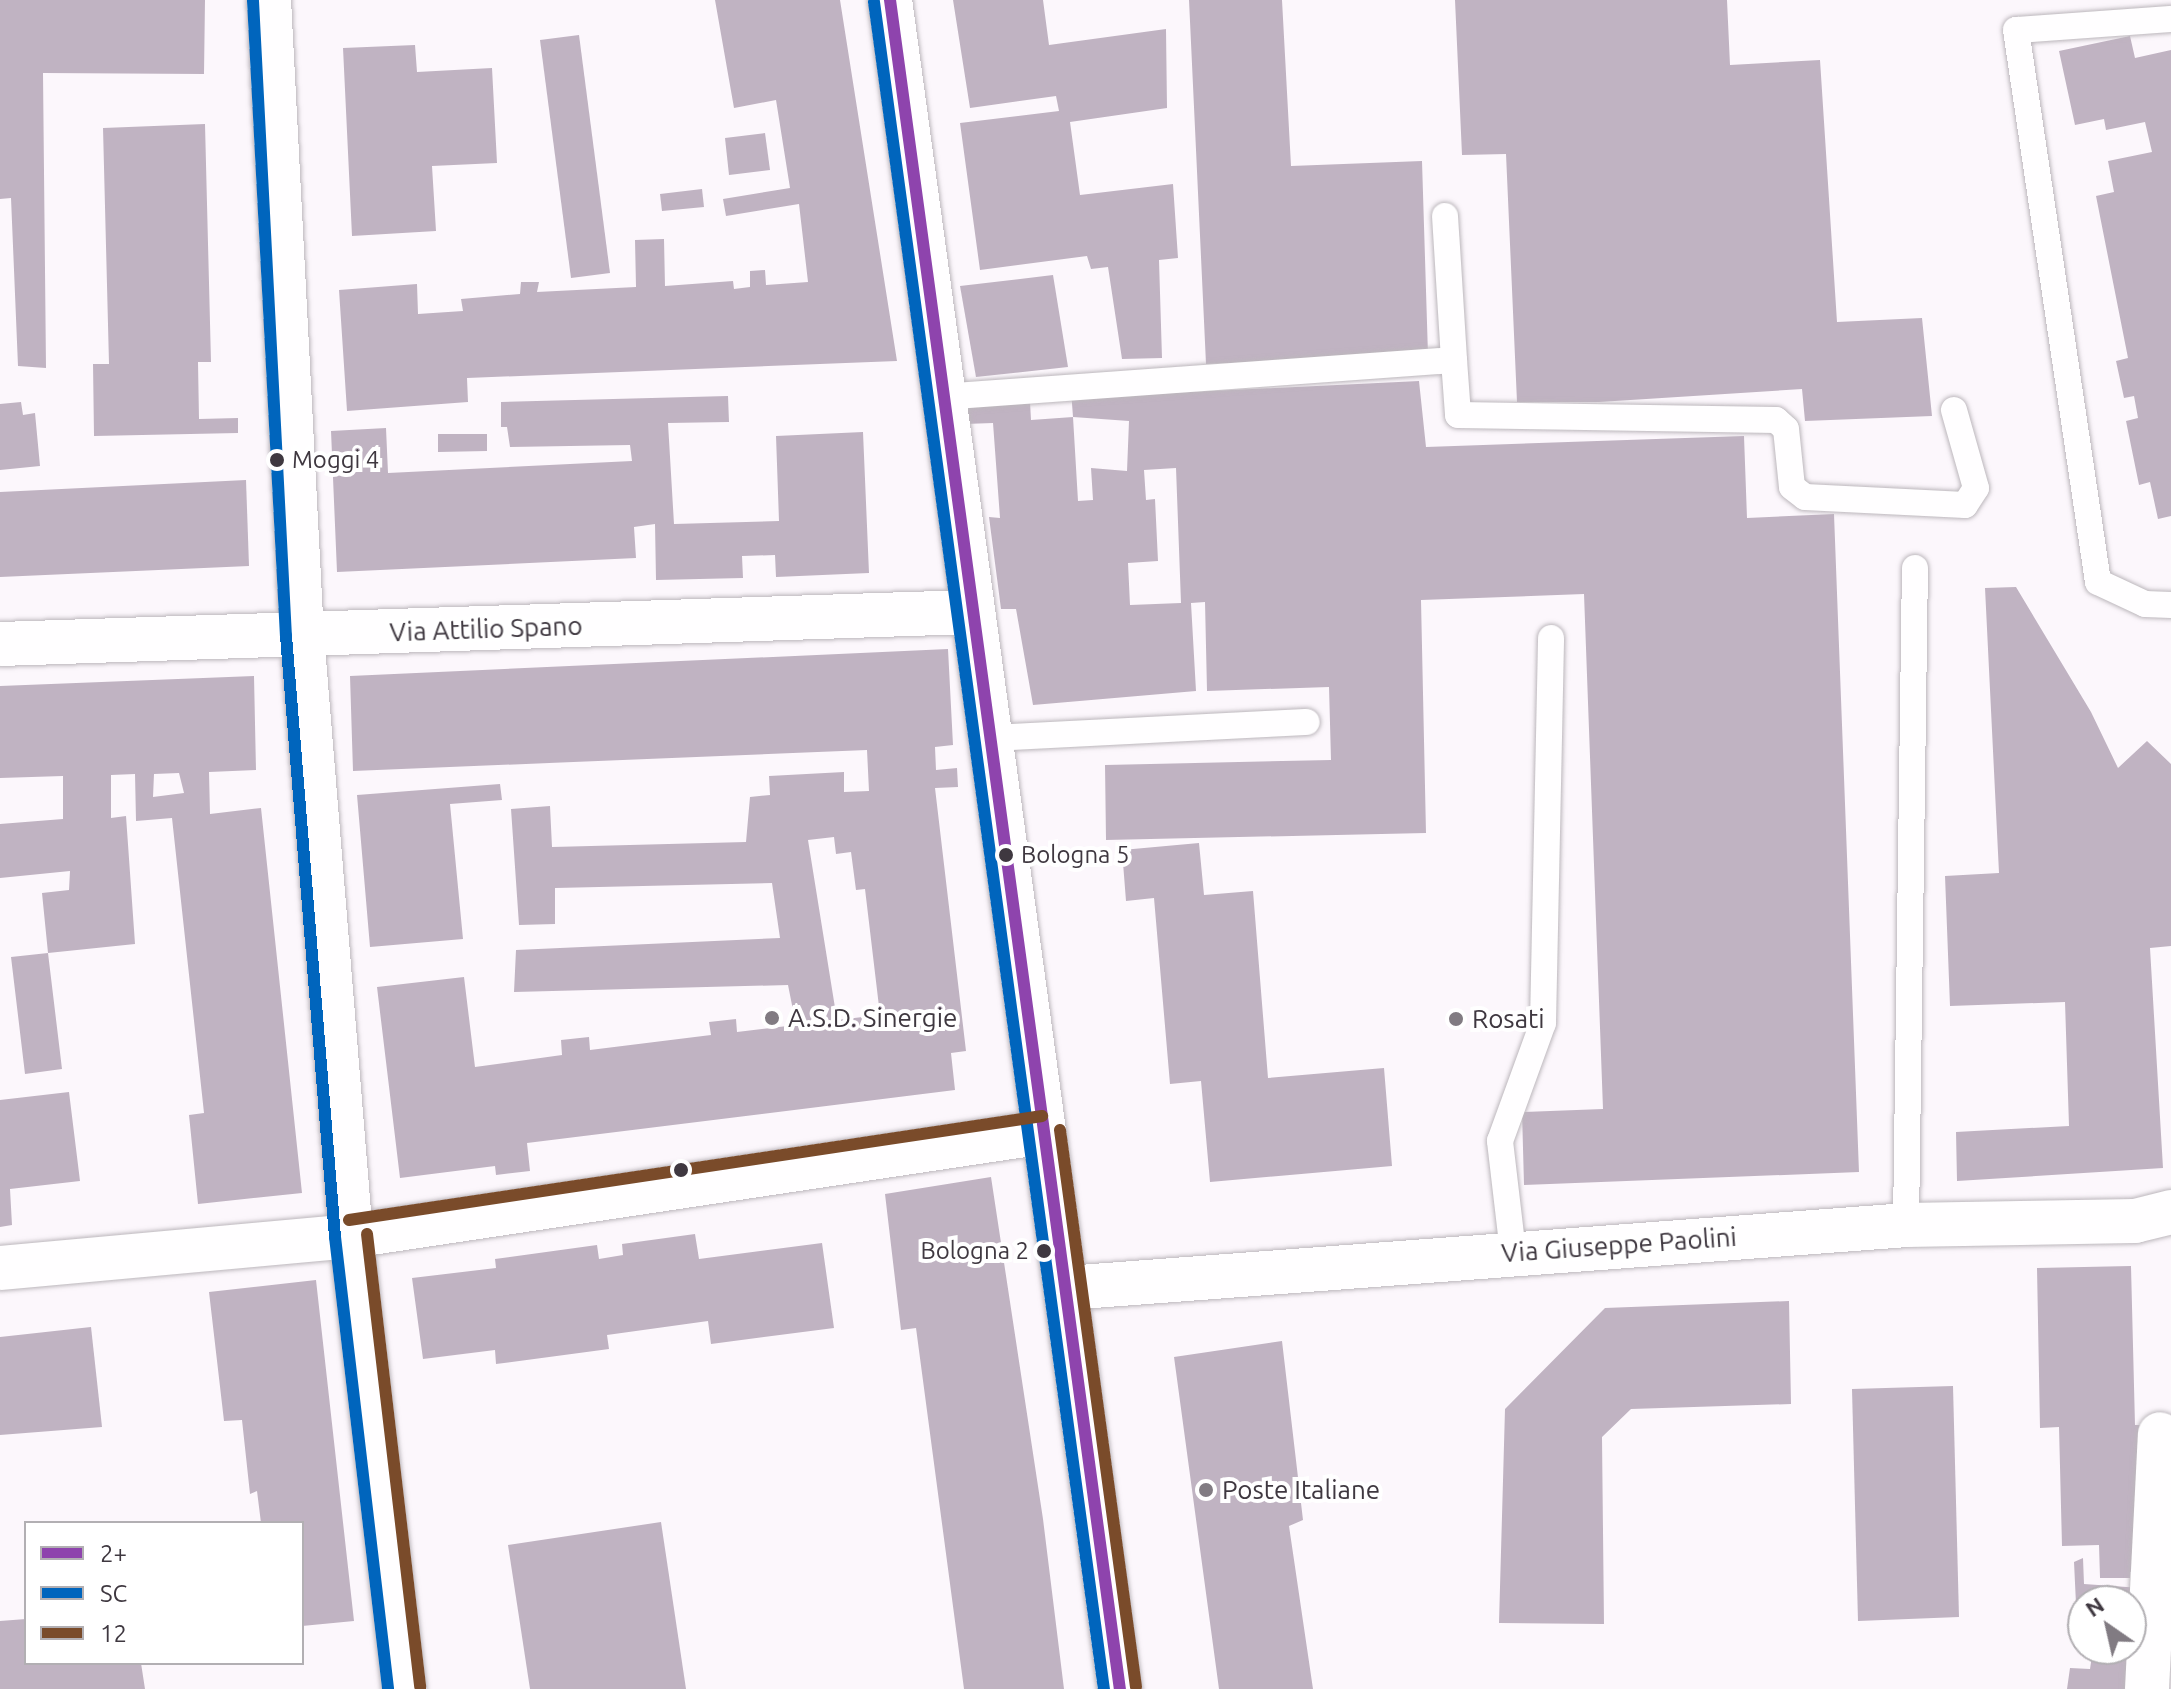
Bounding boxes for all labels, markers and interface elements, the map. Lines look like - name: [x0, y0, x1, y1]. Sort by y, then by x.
- place label: Moggi 4: [292, 446, 379, 474]
- marker: Moggi 4: [269, 452, 285, 468]
- street label: Via Attilio Spano: [389, 610, 583, 648]
- place label: Bologna 5: [1021, 841, 1129, 869]
- marker: Bologna 5: [998, 847, 1014, 863]
- place label: A.S.D. Sinergie: [788, 1002, 957, 1034]
- place label: Rosati: [1472, 1003, 1545, 1035]
- marker: A.S.D. Sinergie: [763, 1009, 781, 1027]
- marker: Rosati: [1447, 1010, 1465, 1028]
- unlabelled marker: [673, 1162, 689, 1178]
- street label: Via Giuseppe Paolini: [1500, 1221, 1738, 1269]
- place label: Bologna 2: [921, 1237, 1029, 1265]
- marker: Bologna 2: [1036, 1243, 1052, 1259]
- place label: Poste Italiane: [1222, 1474, 1380, 1506]
- marker: Poste Italiane: [1197, 1481, 1215, 1499]
- legend: [24, 1521, 304, 1665]
- text: 2+: [100, 1540, 127, 1567]
- text: SC: [100, 1580, 127, 1607]
- north arrow: [2067, 1585, 2147, 1665]
- text: N: [2081, 1591, 2108, 1621]
- text: 12: [100, 1620, 127, 1647]

